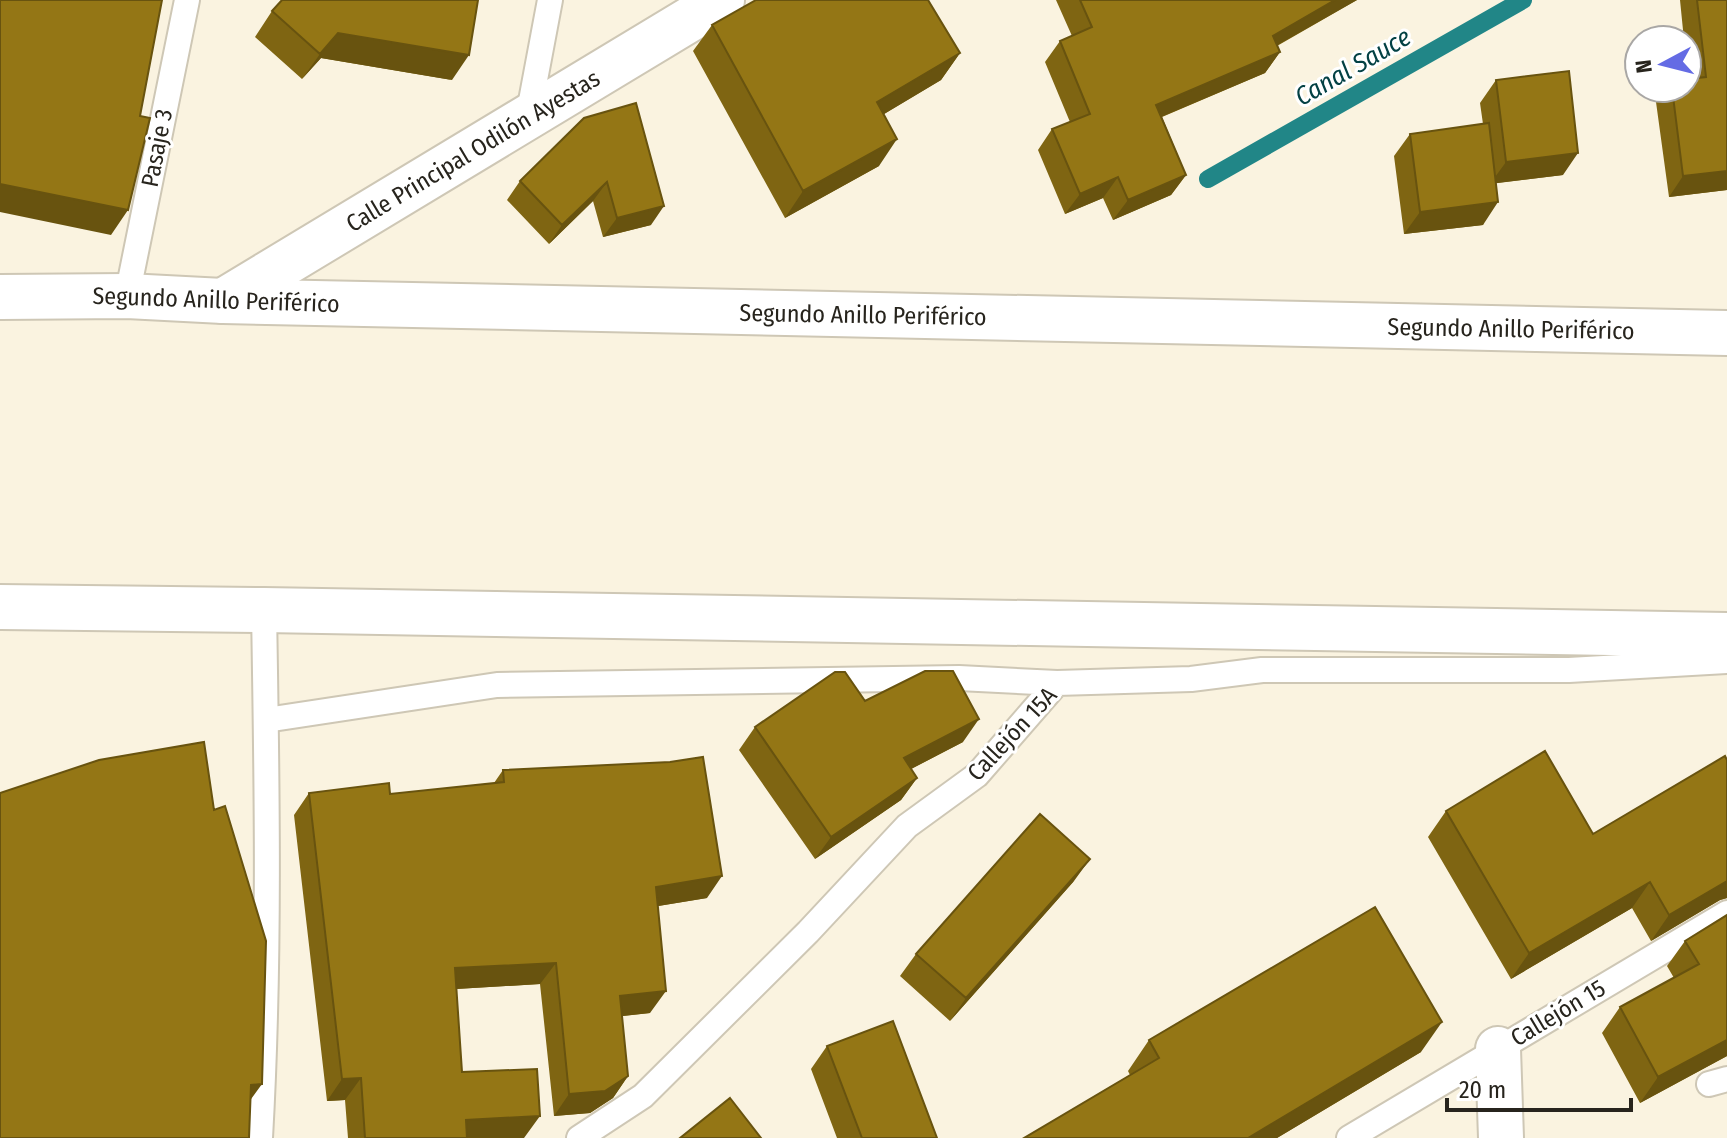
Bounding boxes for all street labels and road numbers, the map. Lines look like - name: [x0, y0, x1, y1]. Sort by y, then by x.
- street label: Calle Principal Odilón Ayestas: [341, 64, 605, 238]
- street label: Pasaje 3: [136, 107, 178, 189]
- street label: Segundo Anillo Periférico: [92, 282, 340, 318]
- street label: Segundo Anillo Periférico: [739, 299, 987, 331]
- street label: Segundo Anillo Periférico: [1387, 313, 1635, 345]
- street label: Callejón 15A: [962, 681, 1063, 787]
- street label: Callejón 15: [1506, 974, 1610, 1052]

